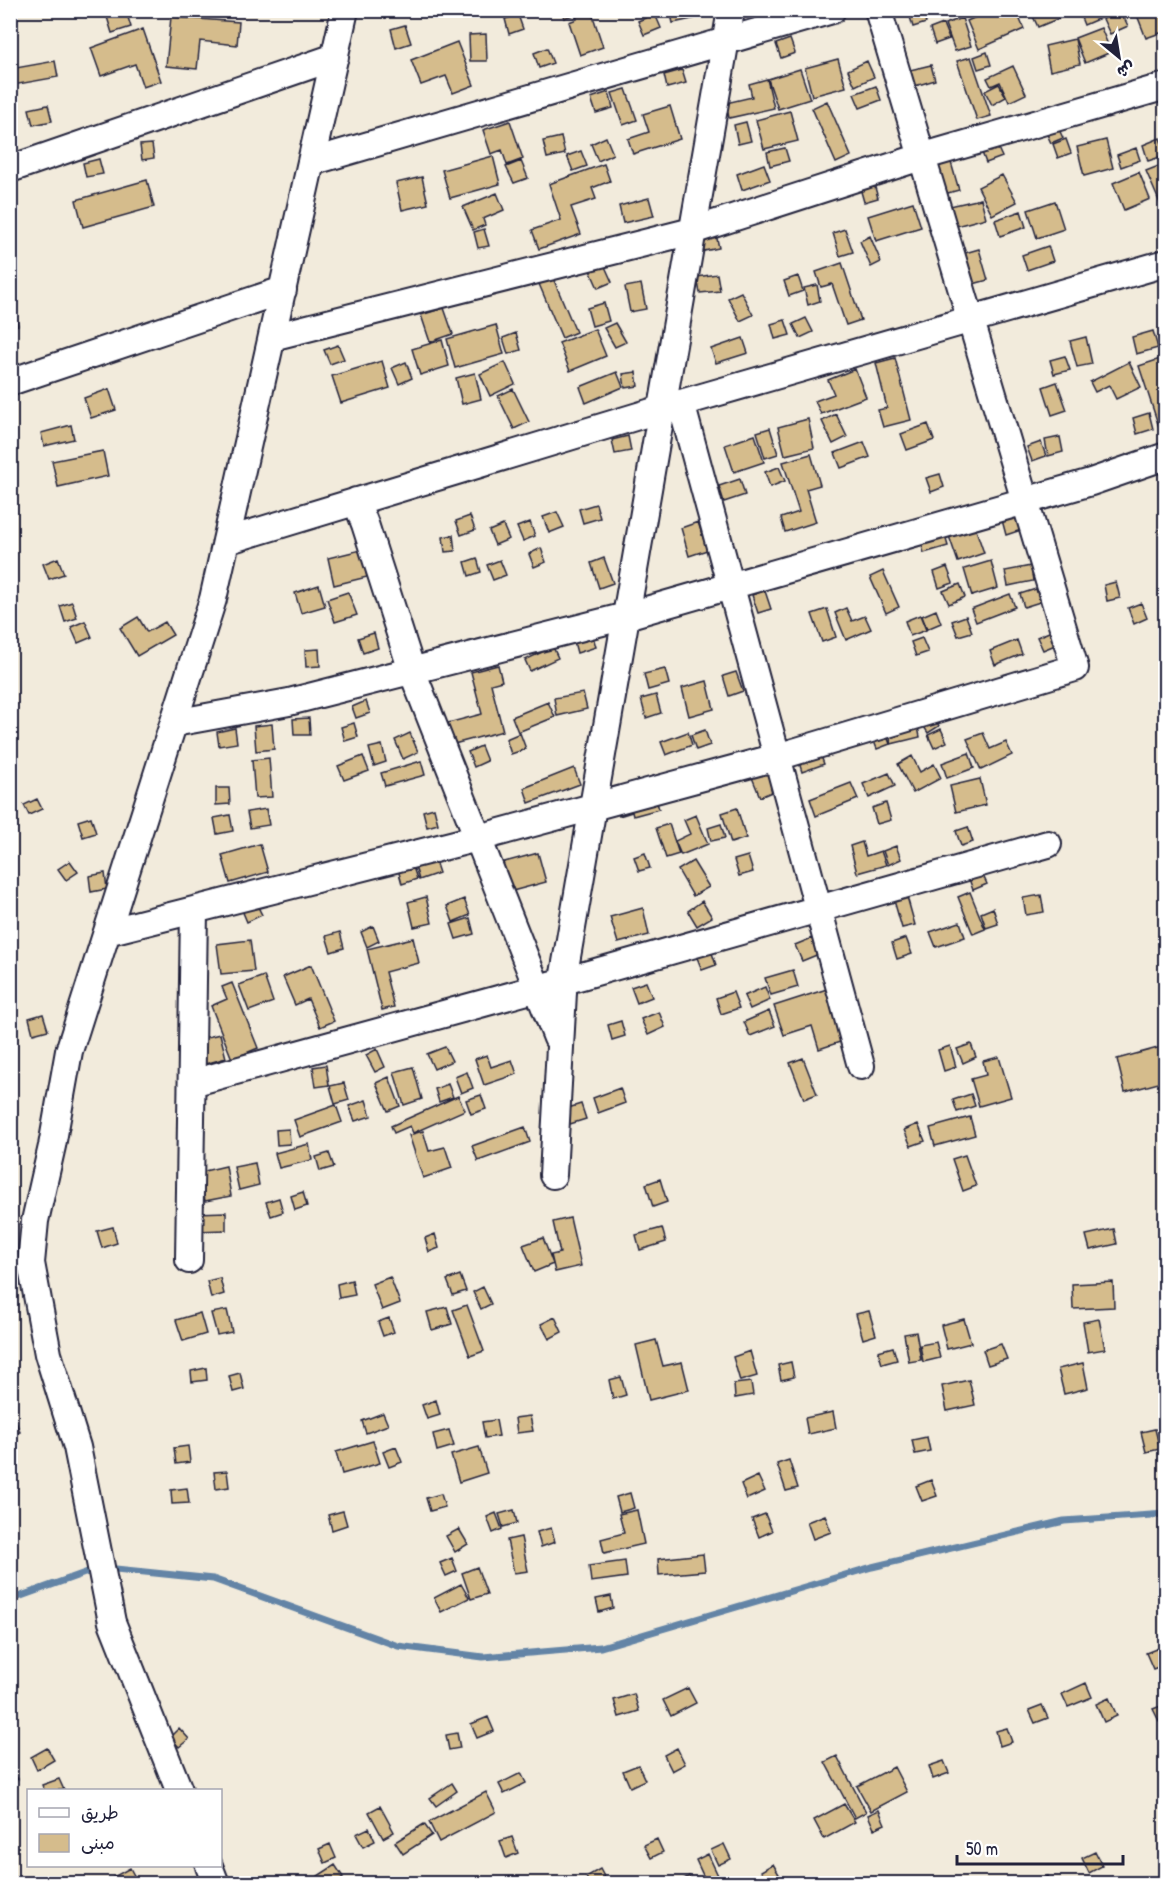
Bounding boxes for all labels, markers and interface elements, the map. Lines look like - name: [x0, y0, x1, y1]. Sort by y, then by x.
- north arrow: [1089, 27, 1149, 87]
- text: ش: [1113, 56, 1140, 84]
- legend: [27, 1789, 222, 1867]
- text: طريق: [81, 1800, 119, 1825]
- scale bar: [957, 1828, 1124, 1866]
- text: مبنى: [81, 1830, 115, 1855]
- text: 50 m: [966, 1836, 998, 1861]

